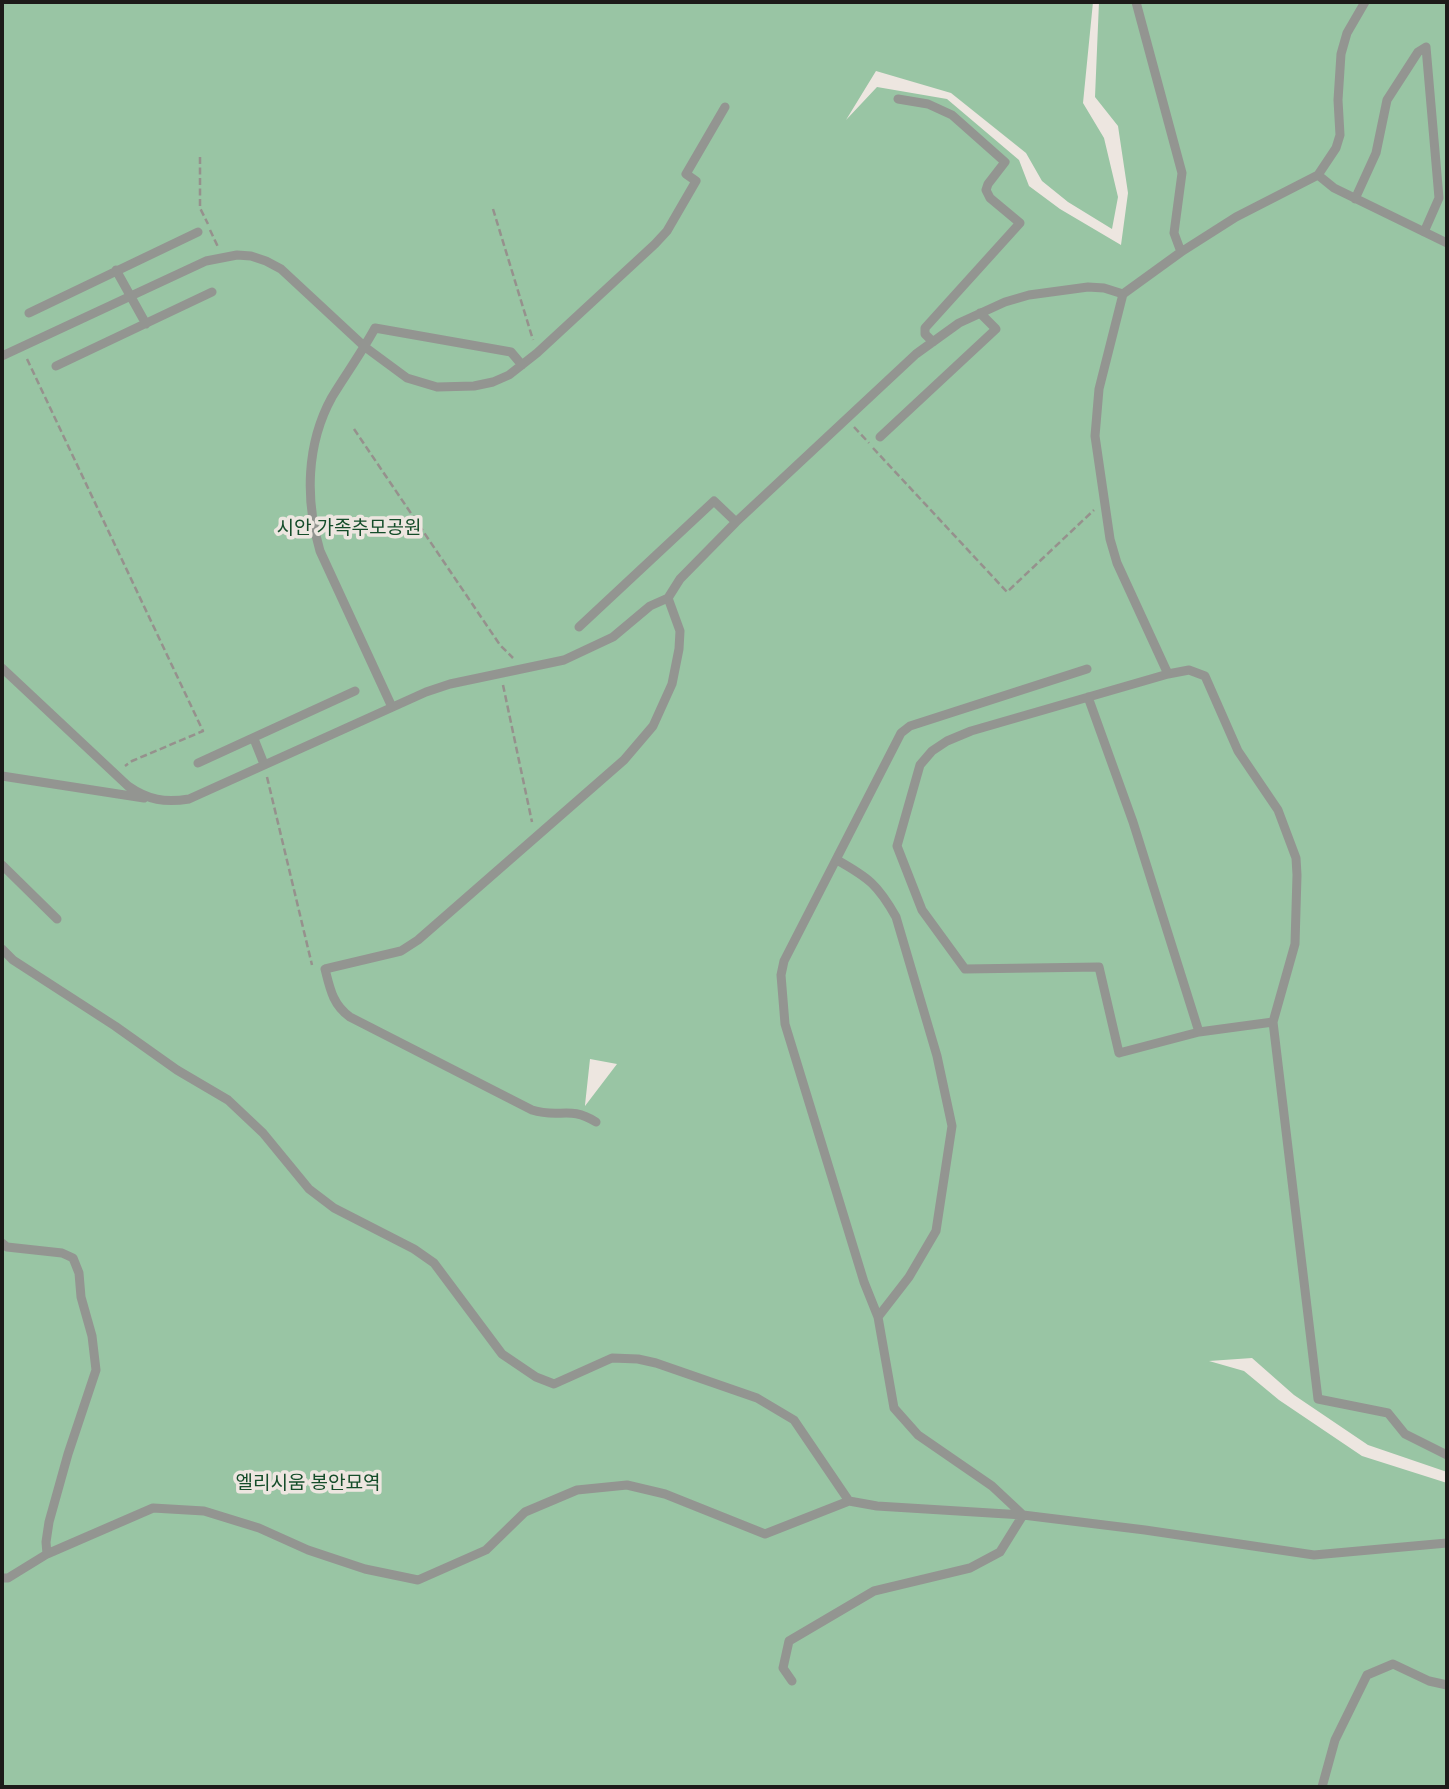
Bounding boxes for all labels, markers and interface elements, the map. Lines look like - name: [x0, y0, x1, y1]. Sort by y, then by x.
- park label: 시안 가족추모공원: [277, 517, 421, 539]
- park label: 엘리시움 봉안묘역: [236, 1472, 380, 1494]

